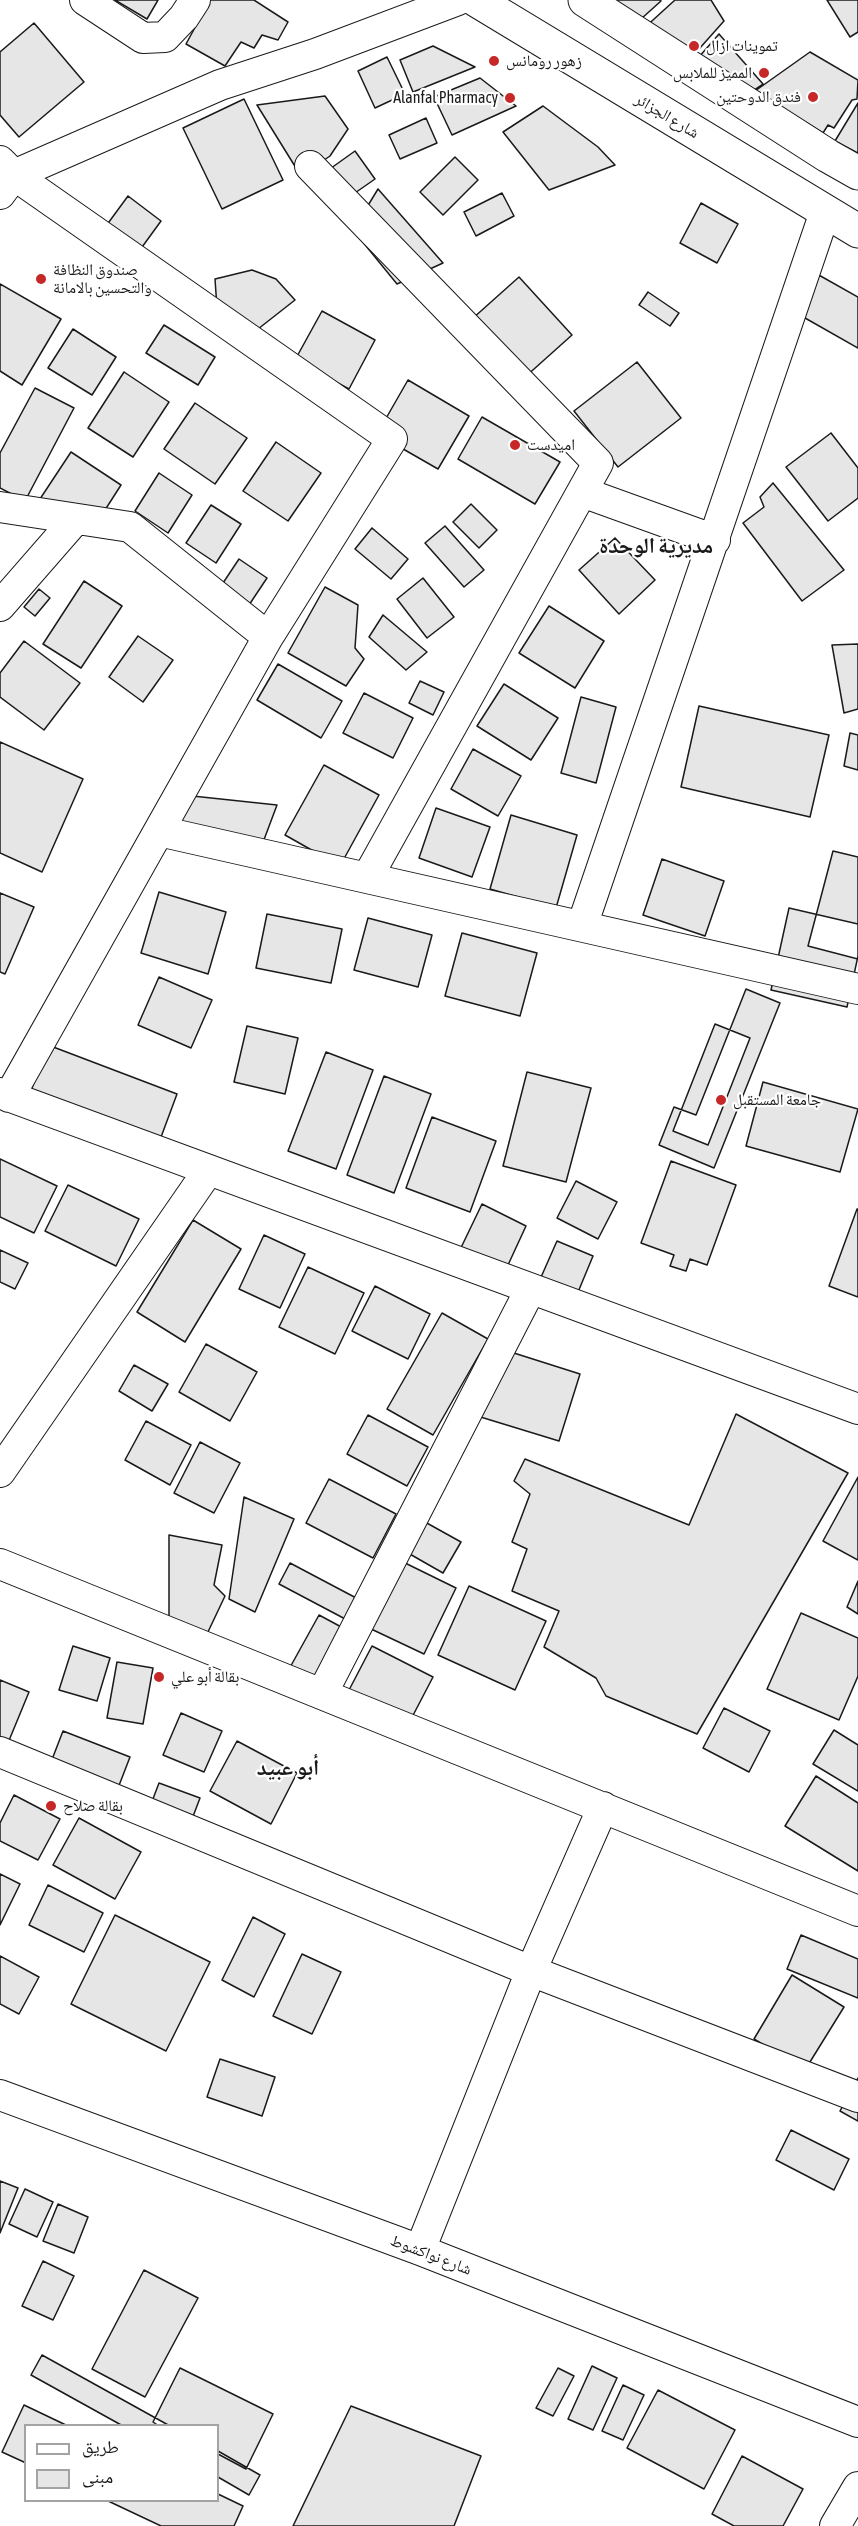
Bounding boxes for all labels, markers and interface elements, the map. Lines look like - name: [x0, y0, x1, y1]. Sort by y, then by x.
- place label: تموينات ازال: [706, 36, 778, 56]
- marker: تموينات ازال: [687, 39, 701, 53]
- place label: زهور رومانس: [506, 51, 582, 71]
- marker: زهور رومانس: [487, 54, 501, 68]
- place label: المميز للملابس: [673, 63, 752, 83]
- marker: المميز للملابس: [757, 66, 771, 80]
- place label: فندق الدوحتين: [716, 87, 801, 107]
- place label: Alanfal Pharmacy: [393, 88, 498, 108]
- street label: شارع الجزائر: [631, 89, 703, 143]
- marker: فندق الدوحتين: [806, 90, 820, 104]
- marker: Alanfal Pharmacy: [503, 91, 517, 105]
- place label: صندوق النظافة والتحسين بالامانة: [53, 260, 152, 298]
- marker: صندوق النظافة والتحسين بالامانة: [34, 272, 48, 286]
- place label: اميدست: [527, 435, 575, 455]
- marker: اميدست: [508, 438, 522, 452]
- district label: مديرية الوحدة: [599, 533, 713, 559]
- place label: جامعة المستقبل: [733, 1090, 821, 1110]
- marker: جامعة المستقبل: [714, 1093, 728, 1107]
- place label: بقالة أبو علي: [171, 1667, 239, 1687]
- marker: بقالة أبو علي: [152, 1670, 166, 1684]
- district label: أبو عبيد: [257, 1755, 319, 1781]
- place label: بقالة صلاح: [63, 1796, 123, 1816]
- marker: بقالة صلاح: [44, 1799, 58, 1813]
- street label: شارع نواكشوط: [388, 2231, 474, 2279]
- legend: [24, 2424, 219, 2502]
- text: طريق: [82, 2436, 119, 2457]
- text: مبنى: [82, 2466, 113, 2487]

